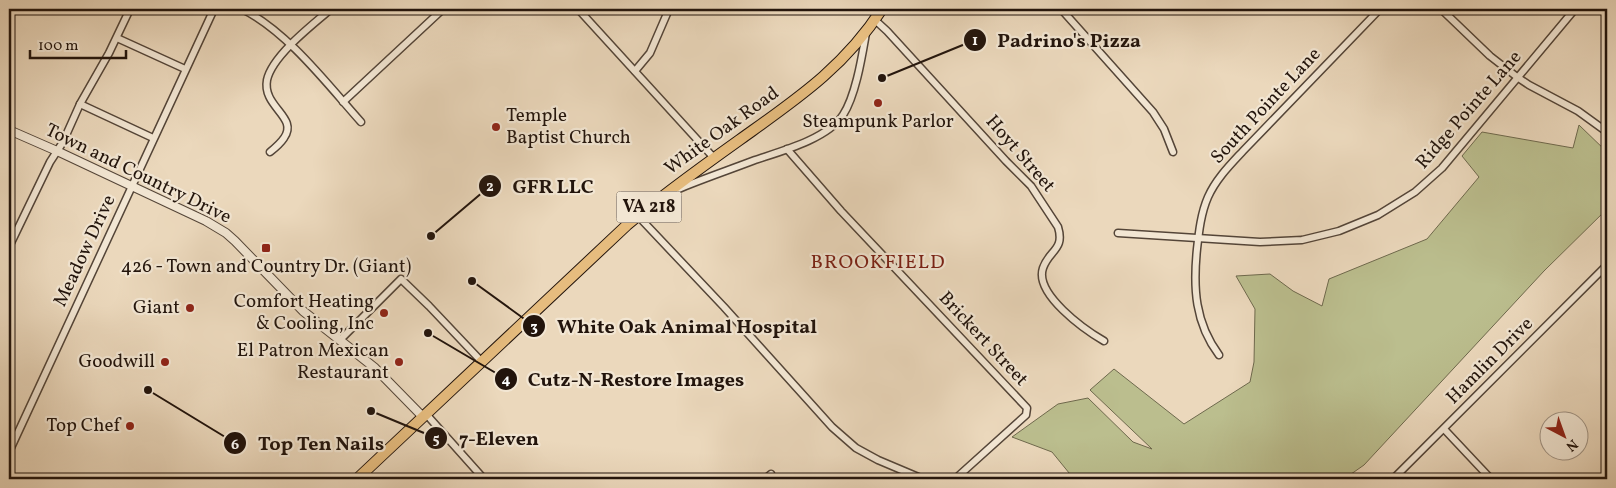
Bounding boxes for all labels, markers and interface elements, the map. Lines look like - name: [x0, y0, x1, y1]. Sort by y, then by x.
- callout: Padrino's Pizza: [962, 22, 1151, 57]
- scale bar: [30, 28, 126, 60]
- text: Padrino's Pizza: [997, 28, 1141, 56]
- text: 1: [972, 31, 978, 52]
- text: 100 m: [38, 36, 78, 57]
- street label: South Pointe Lane: [1205, 42, 1327, 170]
- street label: Ridge Pointe Lane: [1410, 45, 1528, 175]
- street label: White Oak Road: [660, 81, 784, 181]
- marker: Steampunk Parlor: [872, 97, 884, 109]
- place label: Temple Baptist Church: [506, 103, 631, 151]
- place label: Steampunk Parlor: [802, 109, 954, 135]
- street label: Hoyt Street: [979, 110, 1061, 199]
- street label: Town and Country Drive: [41, 118, 235, 230]
- marker: Temple Baptist Church: [490, 121, 502, 133]
- callout: GFR LLC: [478, 168, 604, 203]
- text: GFR LLC: [512, 174, 594, 202]
- text: 2: [486, 177, 494, 198]
- street label: Meadow Drive: [48, 191, 122, 311]
- road number: VA 218: [616, 192, 682, 222]
- marker: 426 - Town and Country Dr. (Giant): [260, 242, 272, 254]
- district label: BROOKFIELD: [810, 249, 946, 277]
- place label: 426 - Town and Country Dr. (Giant): [121, 254, 411, 280]
- street label: Brickert Street: [932, 286, 1034, 392]
- place label: Comfort Heating & Cooling, Inc: [234, 289, 374, 337]
- place label: Giant: [133, 295, 180, 321]
- marker: Giant: [184, 302, 196, 314]
- marker: Comfort Heating & Cooling, Inc: [378, 307, 390, 319]
- callout: White Oak Animal Hospital: [522, 308, 827, 343]
- street label: Hamlin Drive: [1441, 312, 1539, 410]
- text: White Oak Animal Hospital: [557, 314, 817, 342]
- text: 3: [530, 317, 538, 338]
- place label: El Patron Mexican Restaurant: [237, 338, 389, 386]
- place label: Goodwill: [78, 349, 155, 375]
- marker: Goodwill: [159, 356, 171, 368]
- marker: El Patron Mexican Restaurant: [393, 356, 405, 368]
- callout: Cutz-N-Restore Images: [493, 361, 755, 396]
- text: Cutz-N-Restore Images: [528, 367, 744, 395]
- text: 4: [501, 370, 511, 391]
- north arrow: [1538, 410, 1588, 460]
- place label: Top Chef: [46, 413, 121, 439]
- marker: Top Chef: [124, 420, 136, 432]
- callout: 7-Eleven: [424, 421, 549, 456]
- callout: Top Ten Nails: [222, 426, 394, 461]
- text: 7-Eleven: [459, 426, 539, 454]
- text: 5: [432, 429, 440, 450]
- text: Top Ten Nails: [258, 431, 384, 459]
- text: N: [1561, 434, 1582, 455]
- text: 6: [231, 435, 239, 456]

